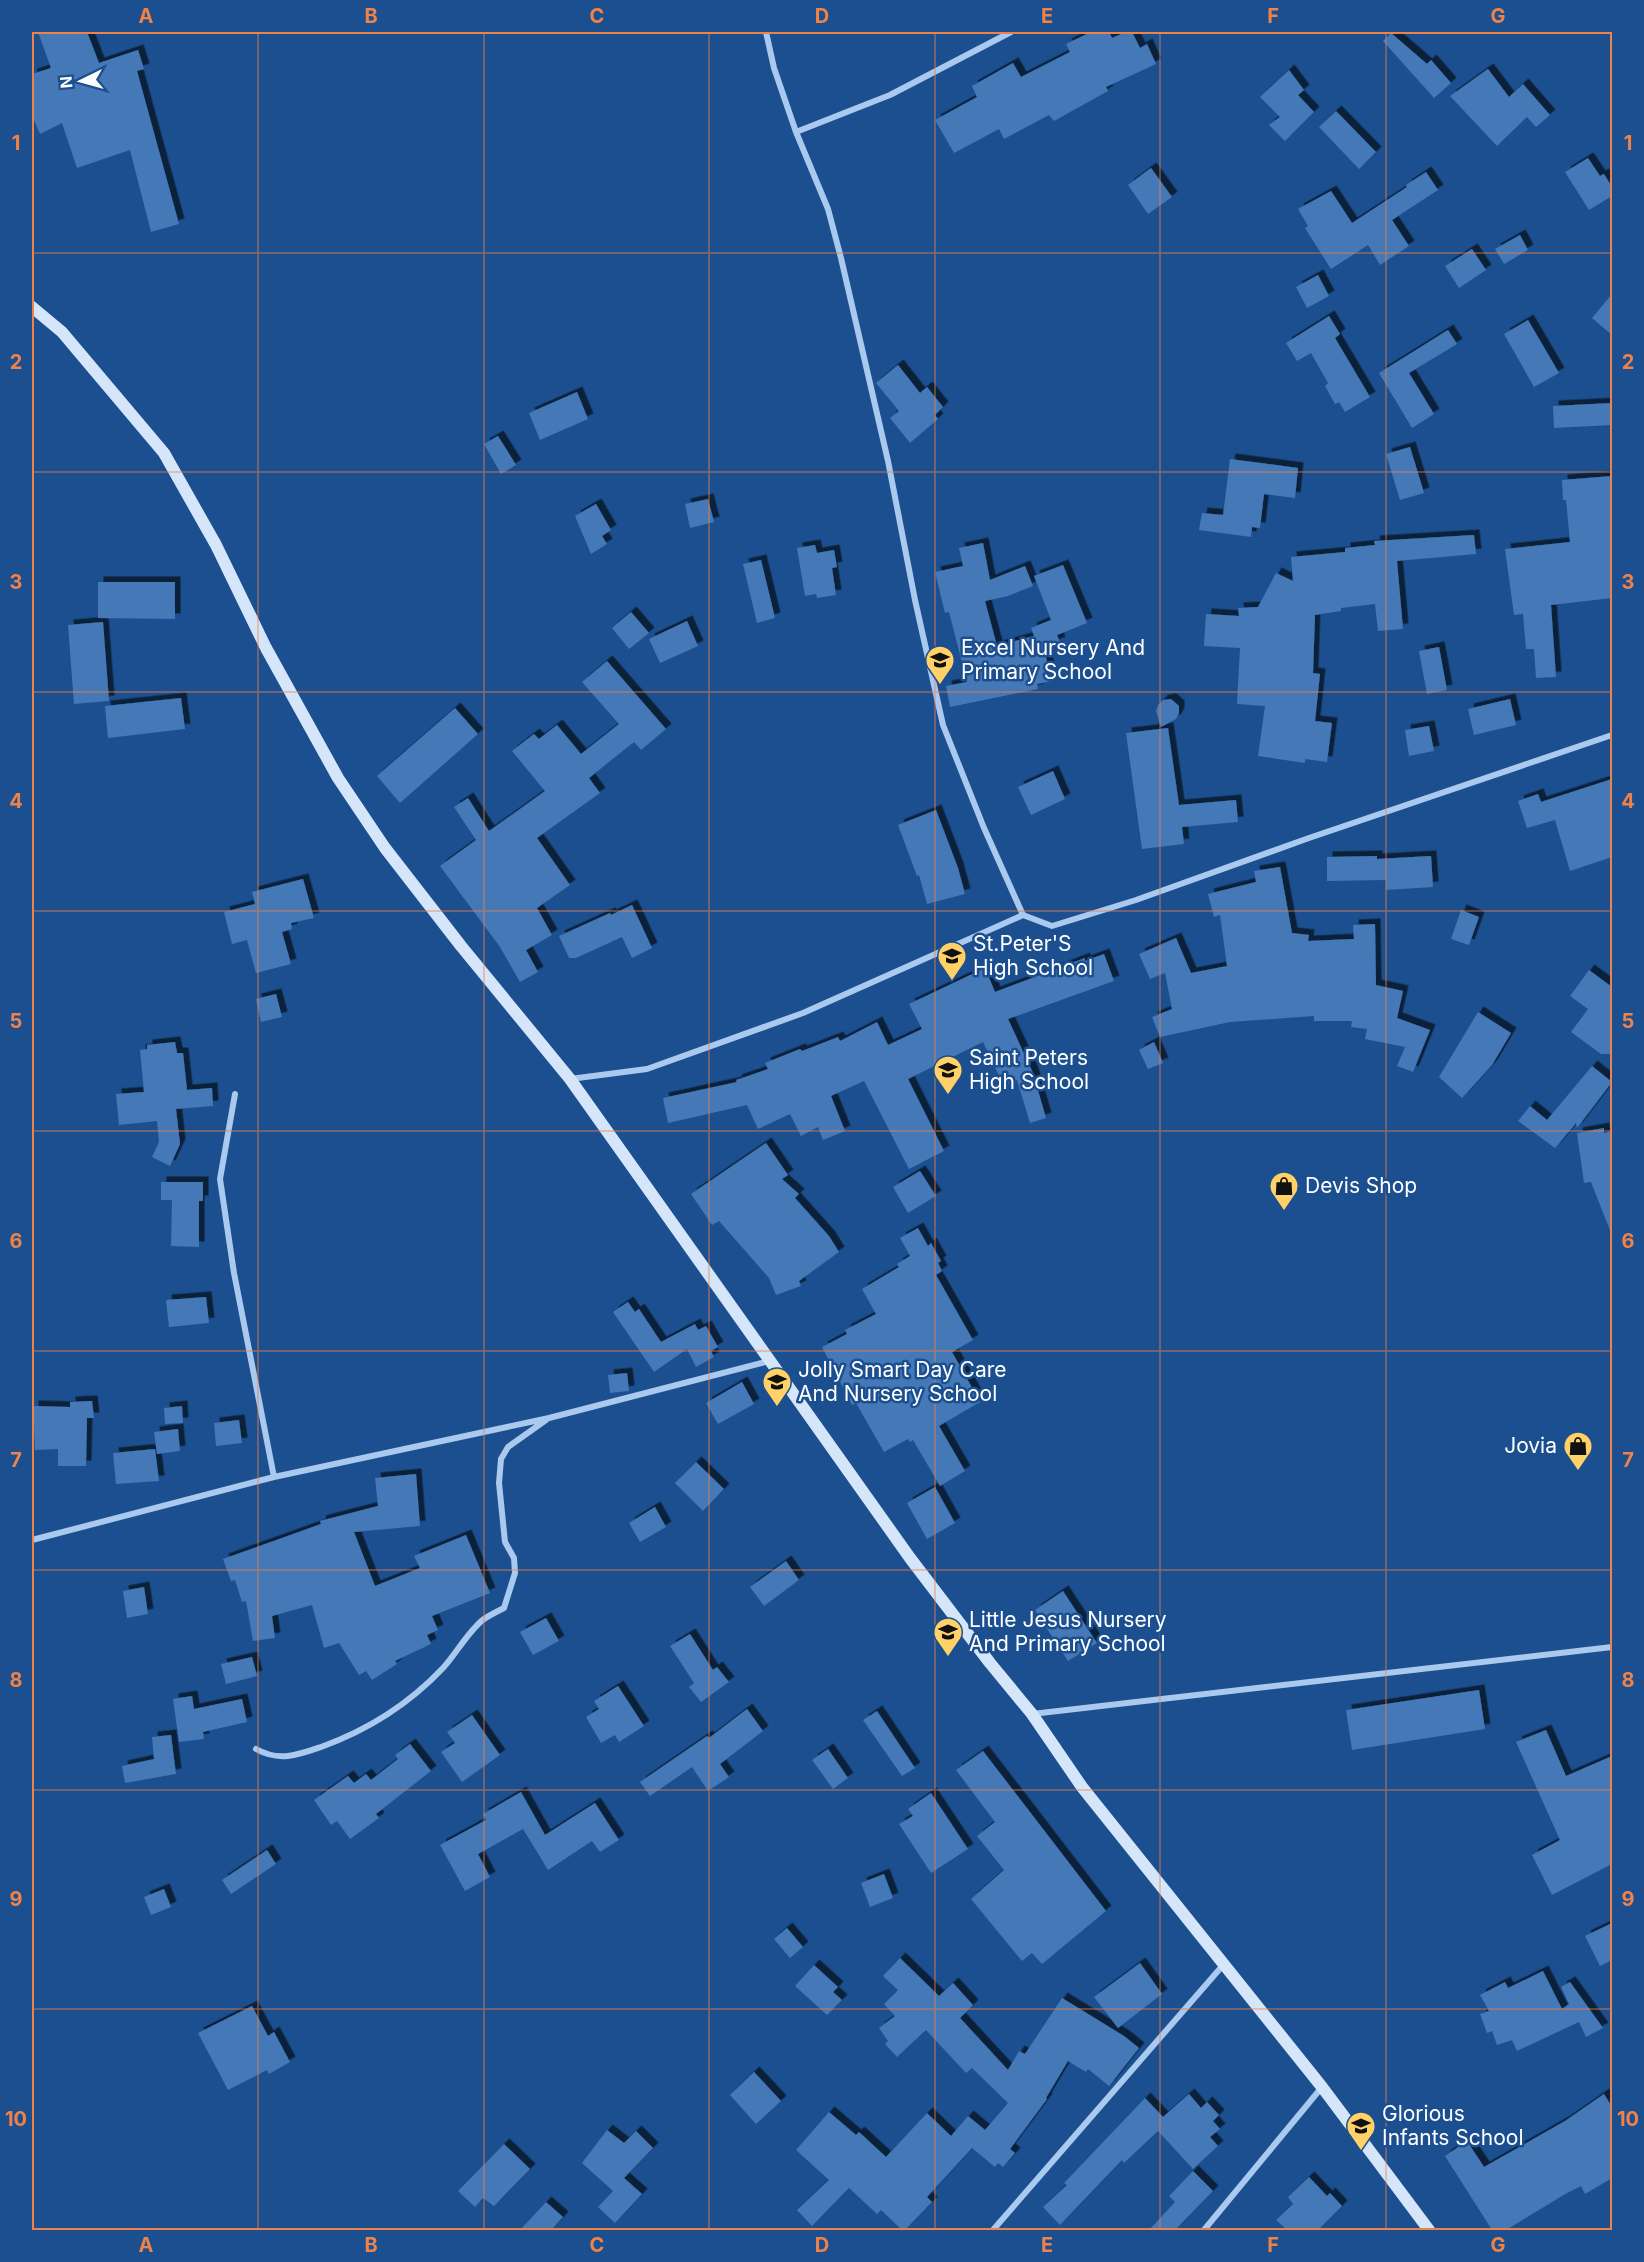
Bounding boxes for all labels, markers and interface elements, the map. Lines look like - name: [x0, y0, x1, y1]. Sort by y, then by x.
- text: A: [139, 4, 154, 28]
- text: B: [364, 4, 378, 28]
- text: C: [590, 4, 604, 28]
- text: D: [815, 4, 829, 28]
- text: E: [1041, 4, 1053, 28]
- text: F: [1267, 4, 1279, 28]
- text: G: [1490, 4, 1506, 28]
- north arrow: [51, 51, 111, 111]
- text: N: [56, 75, 77, 89]
- text: 1: [12, 131, 20, 155]
- text: 1: [1624, 131, 1632, 155]
- text: 2: [10, 350, 22, 374]
- text: 2: [1622, 350, 1634, 374]
- text: 3: [10, 570, 22, 594]
- text: 3: [1622, 570, 1634, 594]
- place label: Excel Nursery And Primary School: [961, 635, 1145, 684]
- school or university icon: Excel Nursery And Primary School: [924, 644, 956, 686]
- text: 4: [9, 789, 23, 813]
- text: 4: [1621, 789, 1635, 813]
- place label: St.Peter'S High School: [973, 931, 1093, 980]
- school or university icon: St.Peter'S High School: [936, 940, 968, 982]
- text: 5: [10, 1009, 22, 1033]
- text: 5: [1622, 1009, 1634, 1033]
- place label: Saint Peters High School: [969, 1045, 1089, 1094]
- school or university icon: Saint Peters High School: [932, 1054, 964, 1096]
- shop icon: Devis Shop: [1268, 1170, 1300, 1212]
- place label: Devis Shop: [1305, 1173, 1417, 1198]
- text: 6: [10, 1229, 23, 1253]
- text: 6: [1622, 1229, 1635, 1253]
- place label: Jolly Smart Day Care And Nursery School: [798, 1357, 1007, 1406]
- school or university icon: Jolly Smart Day Care And Nursery School: [761, 1366, 793, 1408]
- shop icon: Jovia: [1562, 1430, 1594, 1472]
- place label: Jovia: [1504, 1433, 1557, 1458]
- text: 7: [10, 1448, 22, 1472]
- text: 7: [1622, 1448, 1634, 1472]
- place label: Little Jesus Nursery And Primary School: [969, 1607, 1167, 1656]
- school or university icon: Little Jesus Nursery And Primary School: [932, 1616, 964, 1658]
- text: 8: [9, 1668, 23, 1692]
- text: 8: [1621, 1668, 1635, 1692]
- text: 9: [10, 1887, 23, 1911]
- text: 9: [1622, 1887, 1635, 1911]
- place label: Glorious Infants School: [1382, 2101, 1524, 2150]
- text: 10: [5, 2107, 27, 2131]
- text: 10: [1617, 2107, 1639, 2131]
- school or university icon: Glorious Infants School: [1345, 2110, 1377, 2152]
- text: A: [139, 2233, 154, 2257]
- text: B: [364, 2233, 378, 2257]
- text: C: [590, 2233, 604, 2257]
- text: D: [815, 2233, 829, 2257]
- text: E: [1041, 2233, 1053, 2257]
- text: F: [1267, 2233, 1279, 2257]
- text: G: [1490, 2233, 1506, 2257]

